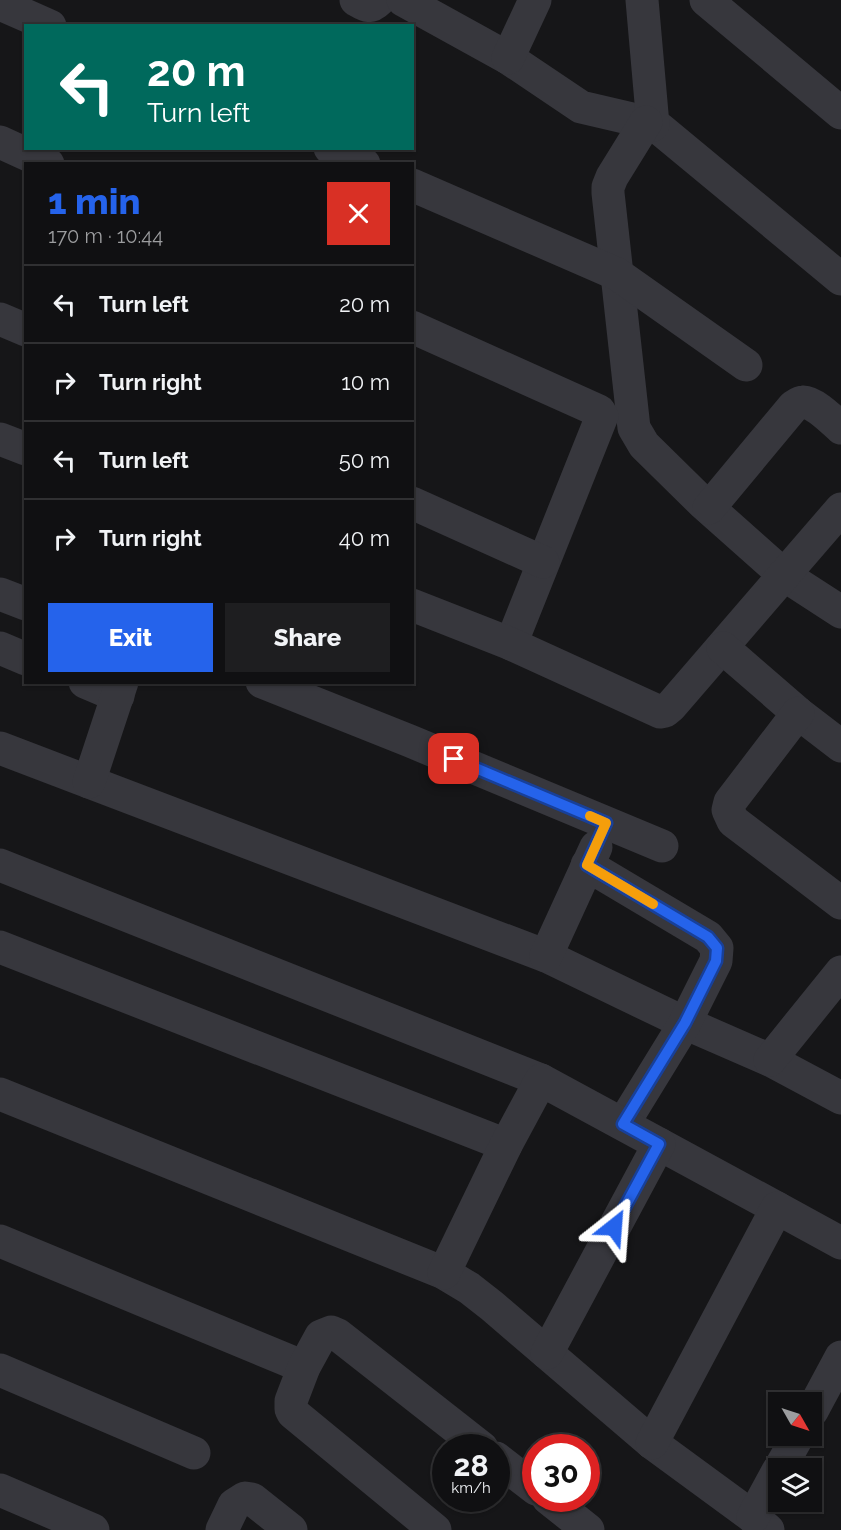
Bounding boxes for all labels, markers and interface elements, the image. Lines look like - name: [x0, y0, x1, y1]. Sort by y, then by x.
- text: 20 m: [147, 47, 246, 96]
- icon: left: [48, 48, 126, 126]
- text: Turn left: [147, 97, 250, 128]
- text: 1 min: [48, 180, 140, 222]
- button: close: [327, 182, 390, 245]
- text: 170 m · 10:44: [48, 224, 163, 248]
- icon: left: [48, 288, 81, 321]
- text: Turn left: [99, 291, 189, 317]
- text: 20 m: [339, 291, 390, 317]
- icon: right: [48, 366, 81, 399]
- text: Turn right: [99, 369, 202, 395]
- text: 10 m: [341, 369, 390, 395]
- icon: left: [48, 444, 81, 477]
- text: Turn left: [99, 447, 189, 473]
- text: 50 m: [339, 447, 390, 473]
- icon: right: [48, 522, 81, 555]
- text: Turn right: [99, 525, 202, 551]
- text: 40 m: [339, 525, 390, 551]
- button: Exit: [48, 603, 213, 672]
- button: Share: [225, 603, 390, 672]
- pin: [428, 733, 479, 784]
- icon: arrive: [437, 742, 470, 775]
- position arrow: [582, 1195, 646, 1259]
- north arrow: [768, 1392, 822, 1446]
- map controls: [768, 1392, 822, 1512]
- speed limit sign: 30: [522, 1434, 600, 1512]
- text: 28: [453, 1448, 489, 1483]
- button: layers: [768, 1458, 822, 1512]
- text: km/h: [451, 1479, 491, 1497]

